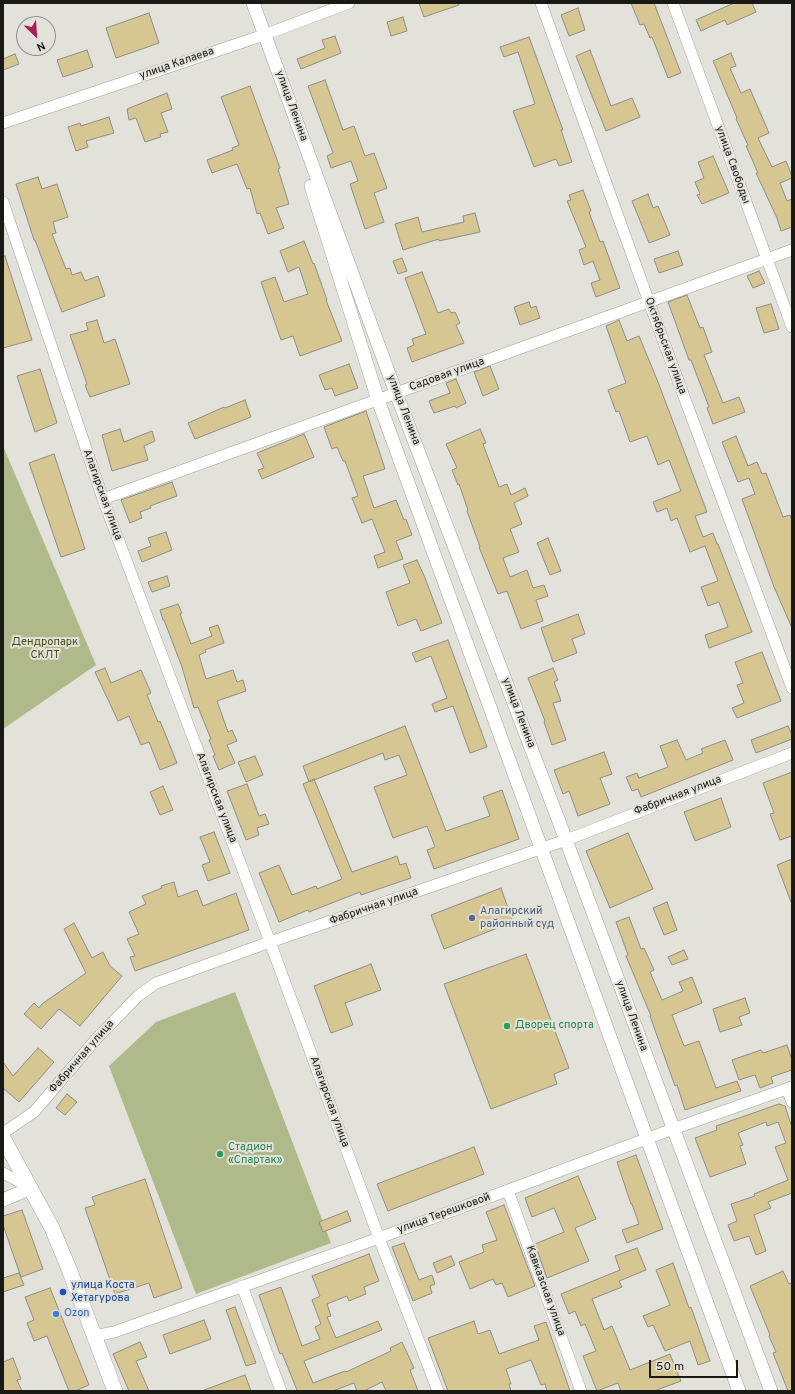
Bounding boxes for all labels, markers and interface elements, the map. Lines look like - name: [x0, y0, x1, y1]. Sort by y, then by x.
- north arrow: [16, 16, 56, 56]
- text: N: [34, 38, 47, 54]
- street label: улица Калаева: [138, 45, 216, 83]
- street label: улица Ленина: [272, 69, 310, 143]
- street label: улица Свободы: [712, 124, 752, 206]
- street label: Октябрьская улица: [641, 296, 689, 396]
- street label: Садовая улица: [408, 355, 486, 395]
- street label: улица Ленина: [384, 373, 422, 447]
- street label: Алагирская улица: [79, 448, 125, 542]
- park label: Дендропарк СКЛТ: [12, 636, 78, 662]
- street label: улица Ленина: [499, 676, 537, 750]
- street label: Алагирская улица: [193, 751, 239, 845]
- street label: Фабричная улица: [632, 773, 724, 819]
- street label: Фабричная улица: [328, 886, 420, 928]
- place label: Алагирский районный суд: [480, 905, 554, 931]
- marker: Алагирский районный суд: [467, 913, 477, 923]
- street label: улица Ленина: [612, 979, 650, 1053]
- street label: Фабричная улица: [47, 1018, 117, 1096]
- place label: Дворец спорта: [515, 1019, 594, 1033]
- marker: Дворец спорта: [502, 1021, 512, 1031]
- street label: Алагирская улица: [306, 1055, 352, 1149]
- place label: Стадион «Спартак»: [228, 1141, 282, 1167]
- marker: Стадион «Спартак»: [215, 1149, 225, 1159]
- street label: улица Терешковой: [396, 1191, 492, 1237]
- street label: Кавказская улица: [523, 1244, 567, 1338]
- place label: улица Коста Хетагурова: [71, 1279, 135, 1305]
- marker: улица Коста Хетагурова: [58, 1287, 68, 1297]
- place label: Ozon: [64, 1307, 90, 1321]
- marker: Ozon: [51, 1309, 61, 1319]
- scale bar: [651, 1352, 740, 1378]
- text: 50 m: [656, 1359, 684, 1375]

